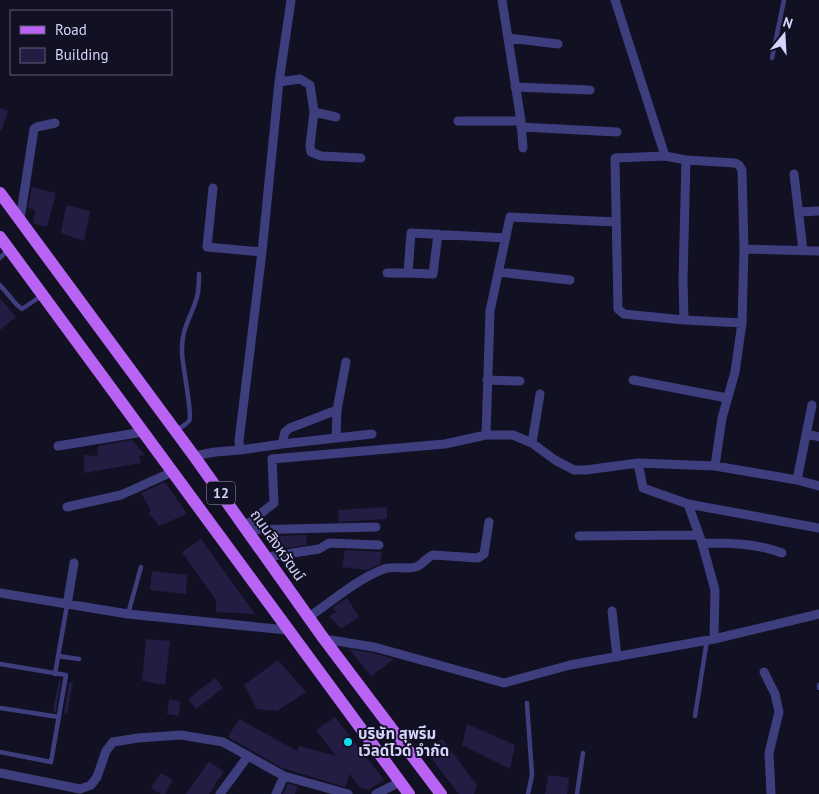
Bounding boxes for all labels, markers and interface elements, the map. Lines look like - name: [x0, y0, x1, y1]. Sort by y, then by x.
- legend: [10, 10, 172, 75]
- north arrow: [759, 10, 809, 60]
- text: N: [781, 13, 795, 33]
- text: Road: [55, 20, 87, 39]
- text: Building: [55, 45, 109, 64]
- road number: 12: [207, 482, 235, 504]
- street label: ถนนสิงหวัฒน์: [246, 506, 310, 584]
- place label: บริษัท สุพรีม เวิลด์ไวด์ จำกัด: [358, 724, 449, 760]
- marker: บริษัท สุพรีม เวิลด์ไวด์ จำกัด: [342, 736, 354, 748]

